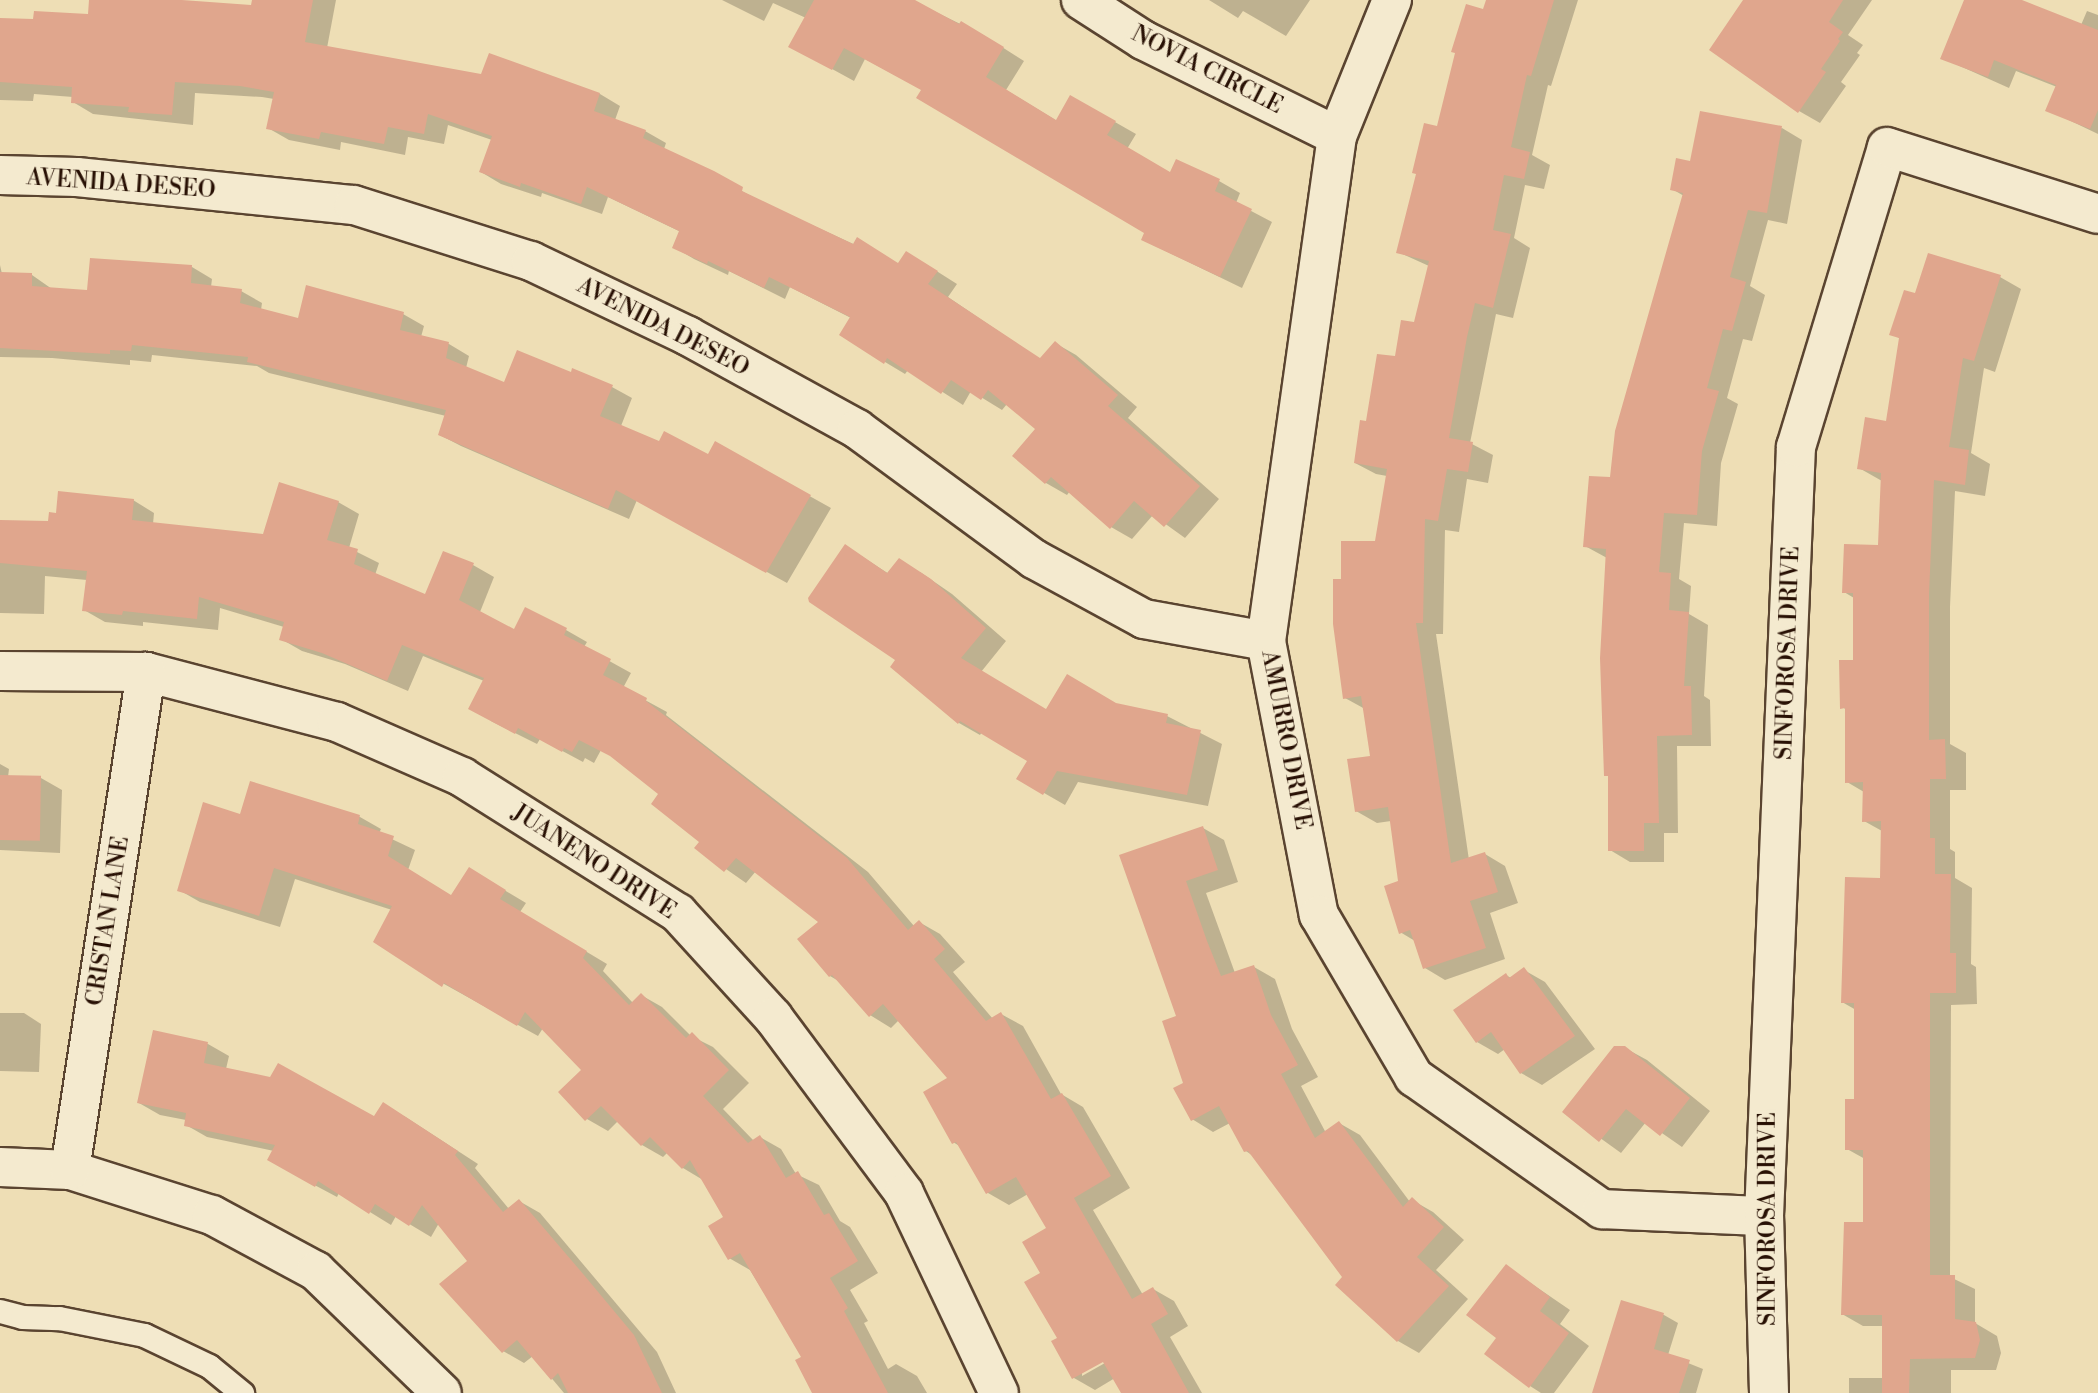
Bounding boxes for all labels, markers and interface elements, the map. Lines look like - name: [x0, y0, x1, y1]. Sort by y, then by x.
- street label: NOVIA CIRCLE: [1127, 20, 1287, 120]
- street label: AVENIDA DESEO: [26, 164, 216, 204]
- street label: AVENIDA DESEO: [572, 272, 754, 382]
- street label: SINFOROSA DRIVE: [1770, 546, 1806, 760]
- street label: AMURRO DRIVE: [1255, 648, 1317, 832]
- street label: JUANENO DRIVE: [507, 799, 681, 925]
- street label: CRISTAN LANE: [81, 834, 135, 1008]
- street label: SINFOROSA DRIVE: [1754, 1112, 1782, 1326]

